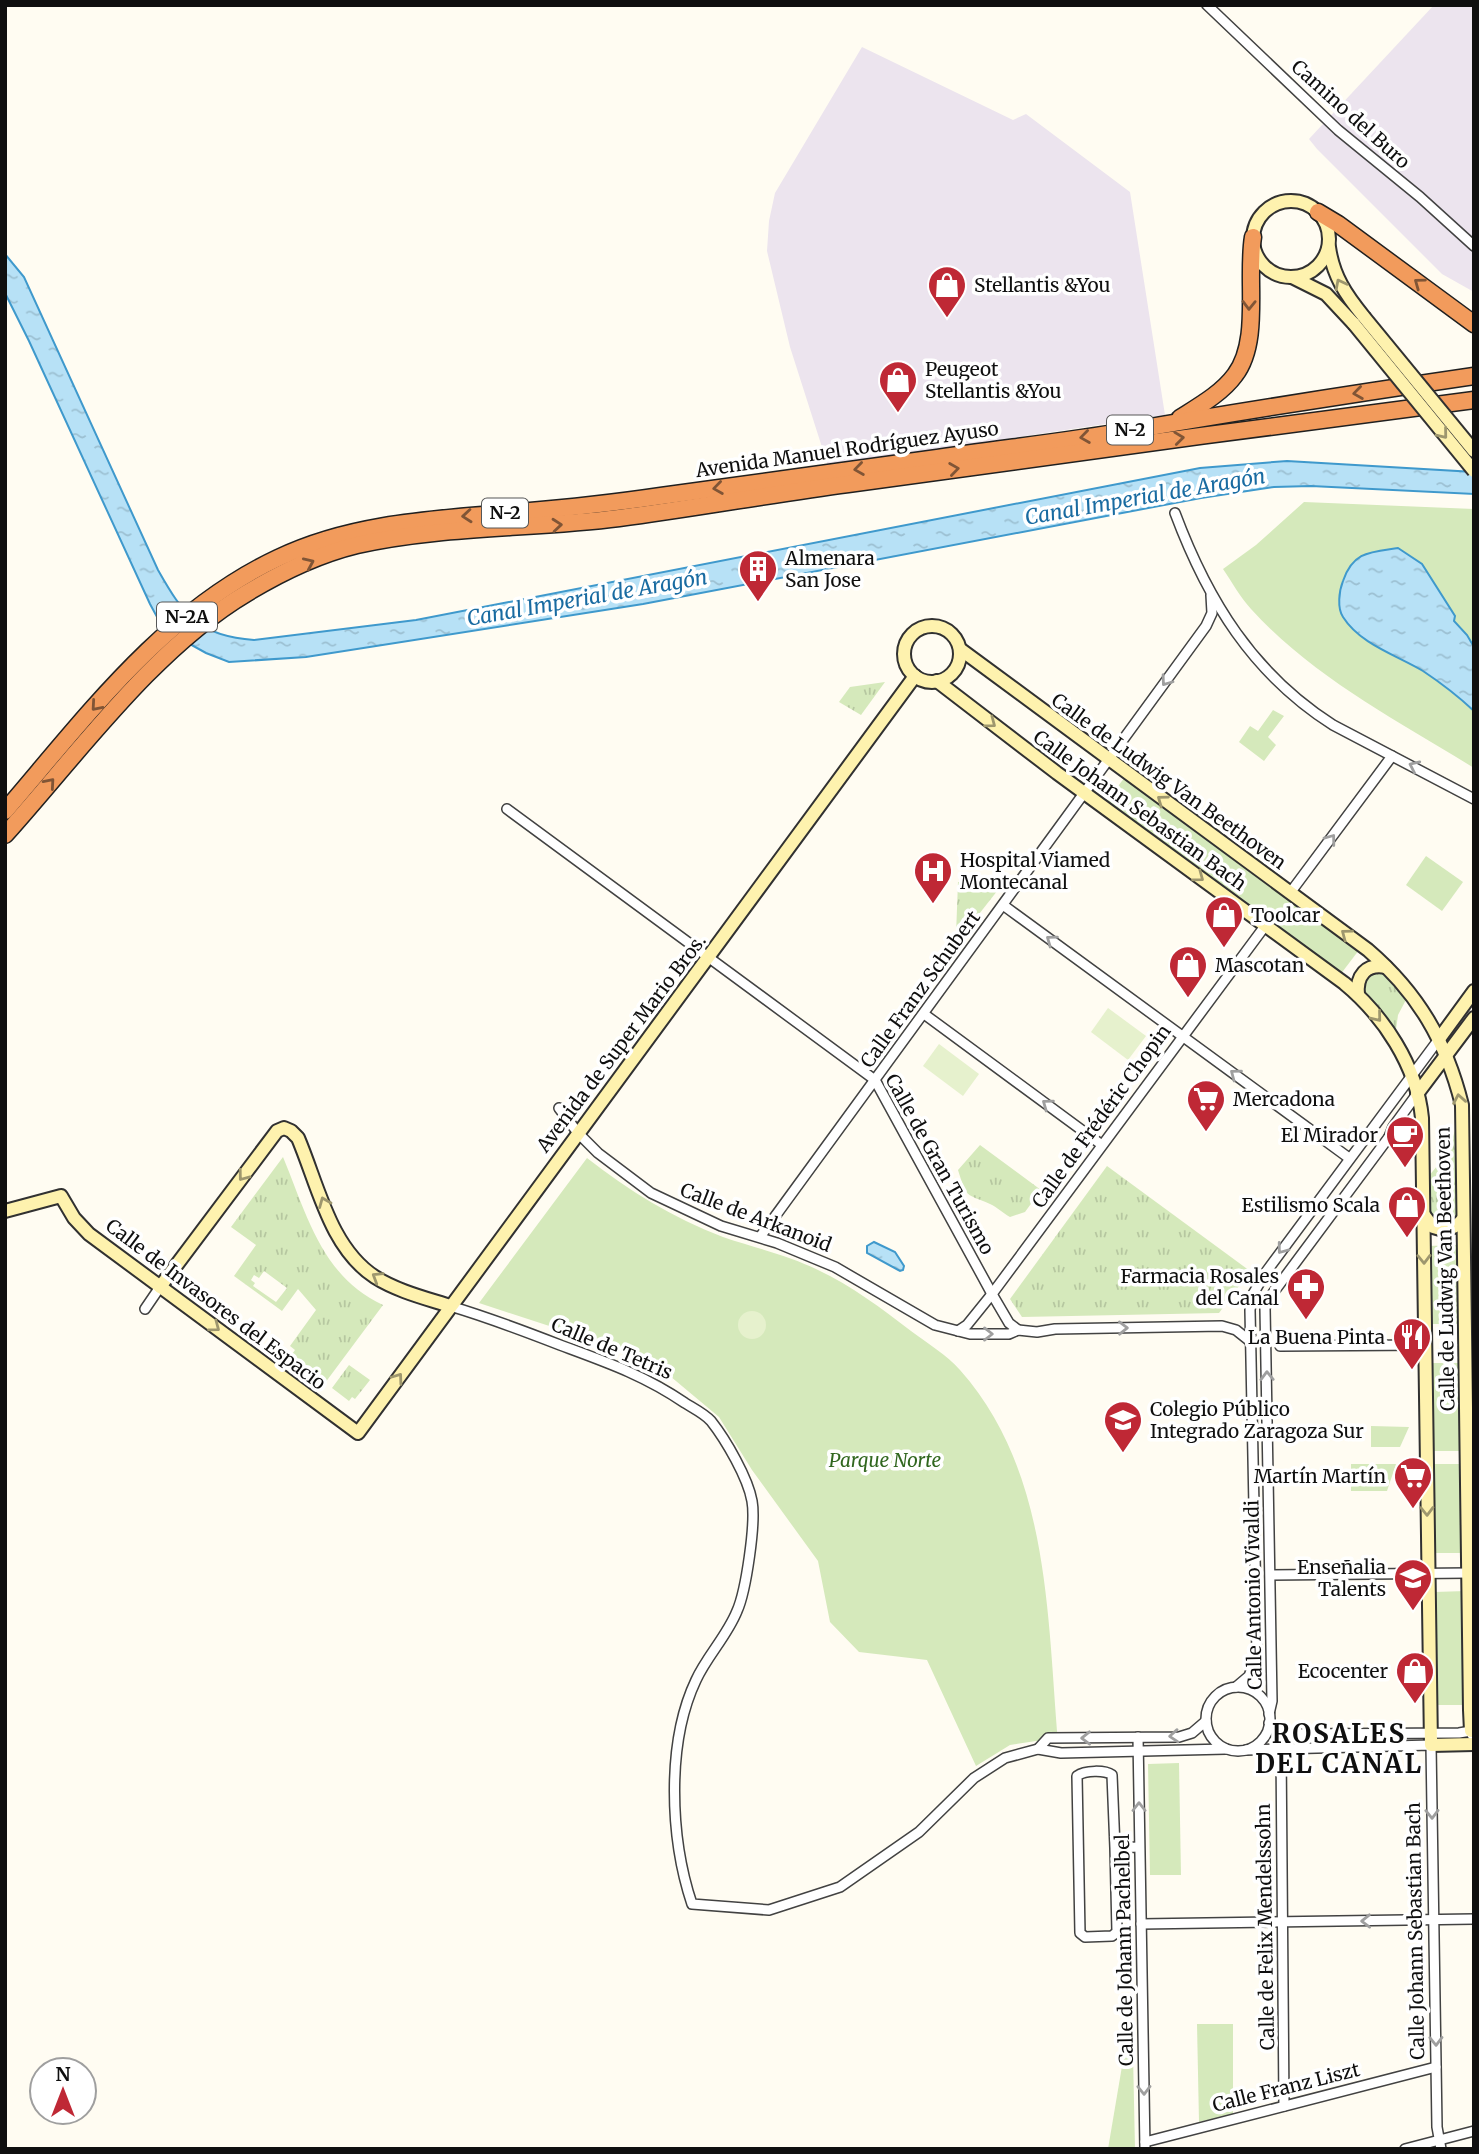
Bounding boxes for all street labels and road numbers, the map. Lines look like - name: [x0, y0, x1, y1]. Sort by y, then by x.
- street label: Camino del Buro: [1287, 54, 1415, 174]
- street label: Avenida Manuel Rodríguez Ayuso: [693, 416, 1000, 482]
- road number: N-2: [1107, 416, 1153, 444]
- road number: N-2: [482, 499, 528, 528]
- road number: N-2A: [157, 602, 217, 632]
- street label: Calle de Ludwig Van Beethoven: [1047, 688, 1291, 874]
- street label: Calle Johann Sebastian Bach: [1029, 725, 1252, 896]
- street label: Calle Franz Schubert: [855, 905, 985, 1072]
- street label: Avenida de Super Mario Bros.: [531, 929, 711, 1158]
- street label: Calle de Frédéric Chopin: [1026, 1019, 1176, 1212]
- street label: Calle de Gran Turismo: [880, 1069, 1000, 1259]
- street label: Calle de Ludwig Van Beethoven: [1431, 1126, 1459, 1411]
- street label: Calle de Arkanoid: [677, 1177, 835, 1257]
- street label: Calle de Invasores del Espacio: [101, 1213, 331, 1395]
- street label: Calle de Tetris: [548, 1312, 676, 1384]
- street label: Calle Antonio Vivaldi: [1239, 1500, 1267, 1690]
- street label: Calle Johann Sebastian Bach: [1401, 1802, 1429, 2060]
- street label: Calle de Felix Mendelssohn: [1251, 1803, 1279, 2051]
- street label: Calle de Johann Pachelbel: [1110, 1834, 1138, 2066]
- street label: Calle Franz Liszt: [1210, 2057, 1363, 2117]

